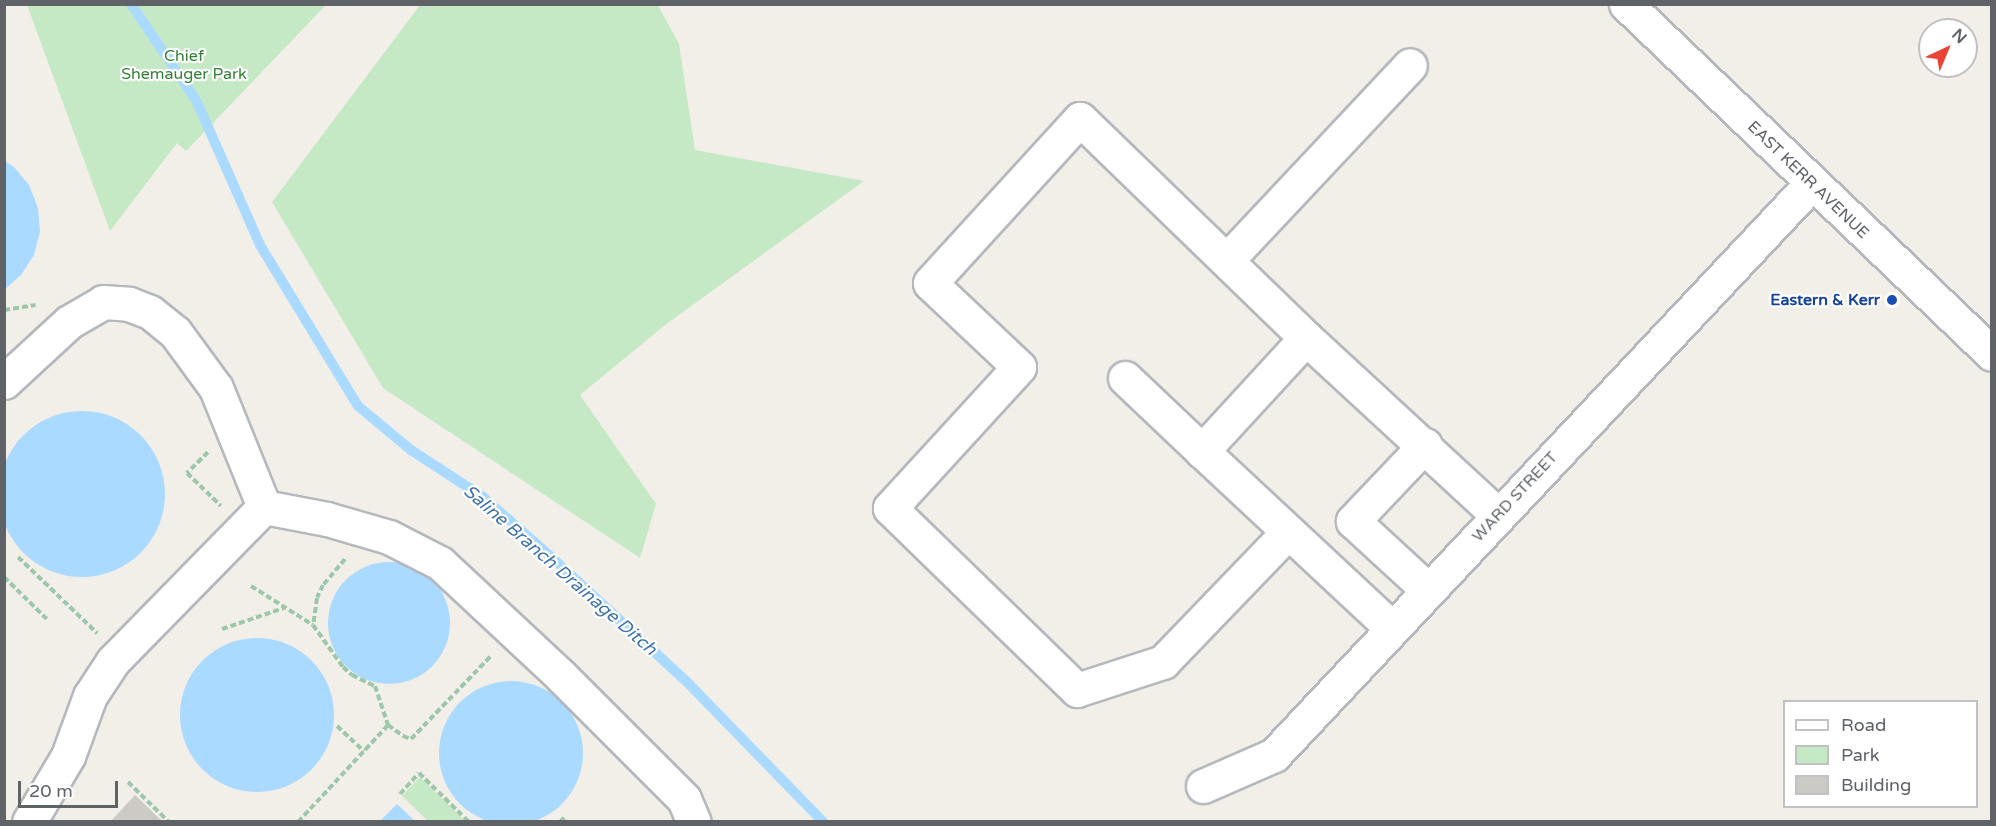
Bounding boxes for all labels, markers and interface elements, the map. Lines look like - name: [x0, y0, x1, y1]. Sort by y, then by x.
- north arrow: [1918, 18, 1978, 78]
- text: N: [1948, 25, 1971, 48]
- park label: Chief Shemauger Park: [121, 46, 247, 84]
- street label: EAST KERR AVENUE: [1743, 117, 1873, 243]
- place label: Eastern & Kerr: [1770, 290, 1880, 310]
- marker: Eastern & Kerr: [1885, 293, 1899, 307]
- street label: WARD STREET: [1468, 448, 1562, 546]
- water label: Saline Branch Drainage Ditch: [459, 480, 661, 660]
- legend: [1783, 700, 1978, 808]
- text: Road: [1841, 714, 1886, 736]
- text: Park: [1841, 744, 1879, 766]
- scale bar: [21, 769, 122, 807]
- text: Building: [1841, 774, 1911, 796]
- text: 20 m: [29, 780, 73, 802]

